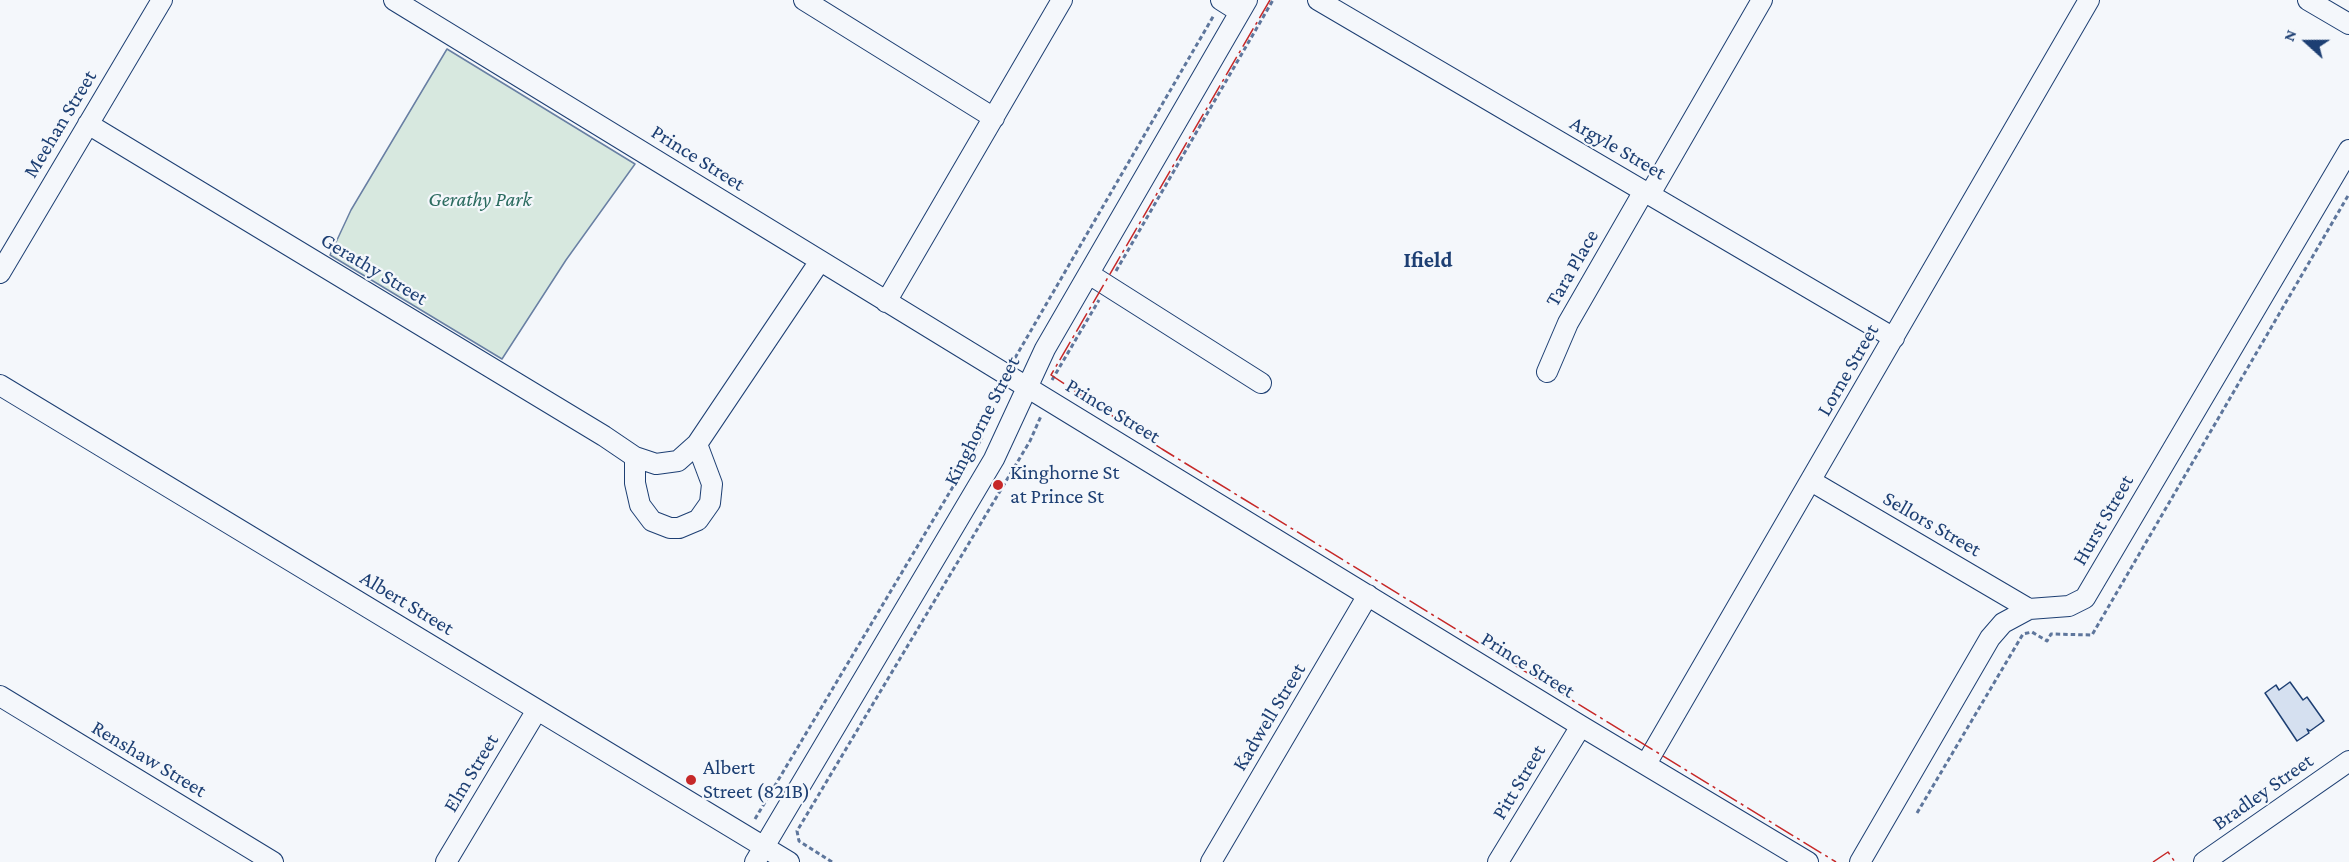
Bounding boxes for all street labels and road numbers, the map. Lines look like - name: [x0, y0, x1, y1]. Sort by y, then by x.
- street label: Meehan Street: [18, 66, 102, 182]
- street label: Argyle Street: [1565, 110, 1671, 186]
- street label: Prince Street: [646, 119, 750, 197]
- street label: Tara Place: [1540, 225, 1604, 311]
- street label: Gerathy Street: [316, 227, 432, 311]
- street label: Lorne Street: [1812, 320, 1884, 420]
- street label: Kinghorne Street: [939, 352, 1025, 490]
- street label: Prince Street: [1061, 373, 1165, 449]
- street label: Hurst Street: [2067, 470, 2139, 570]
- street label: Sellors Street: [1878, 486, 1986, 562]
- street label: Albert Street: [356, 565, 458, 641]
- street label: Prince Street: [1476, 626, 1580, 704]
- street label: Kadwell Street: [1227, 659, 1311, 775]
- street label: Renshaw Street: [87, 715, 211, 803]
- street label: Elm Street: [438, 729, 504, 817]
- street label: Pitt Street: [1487, 740, 1551, 824]
- street label: Bradley Street: [2208, 748, 2318, 836]

